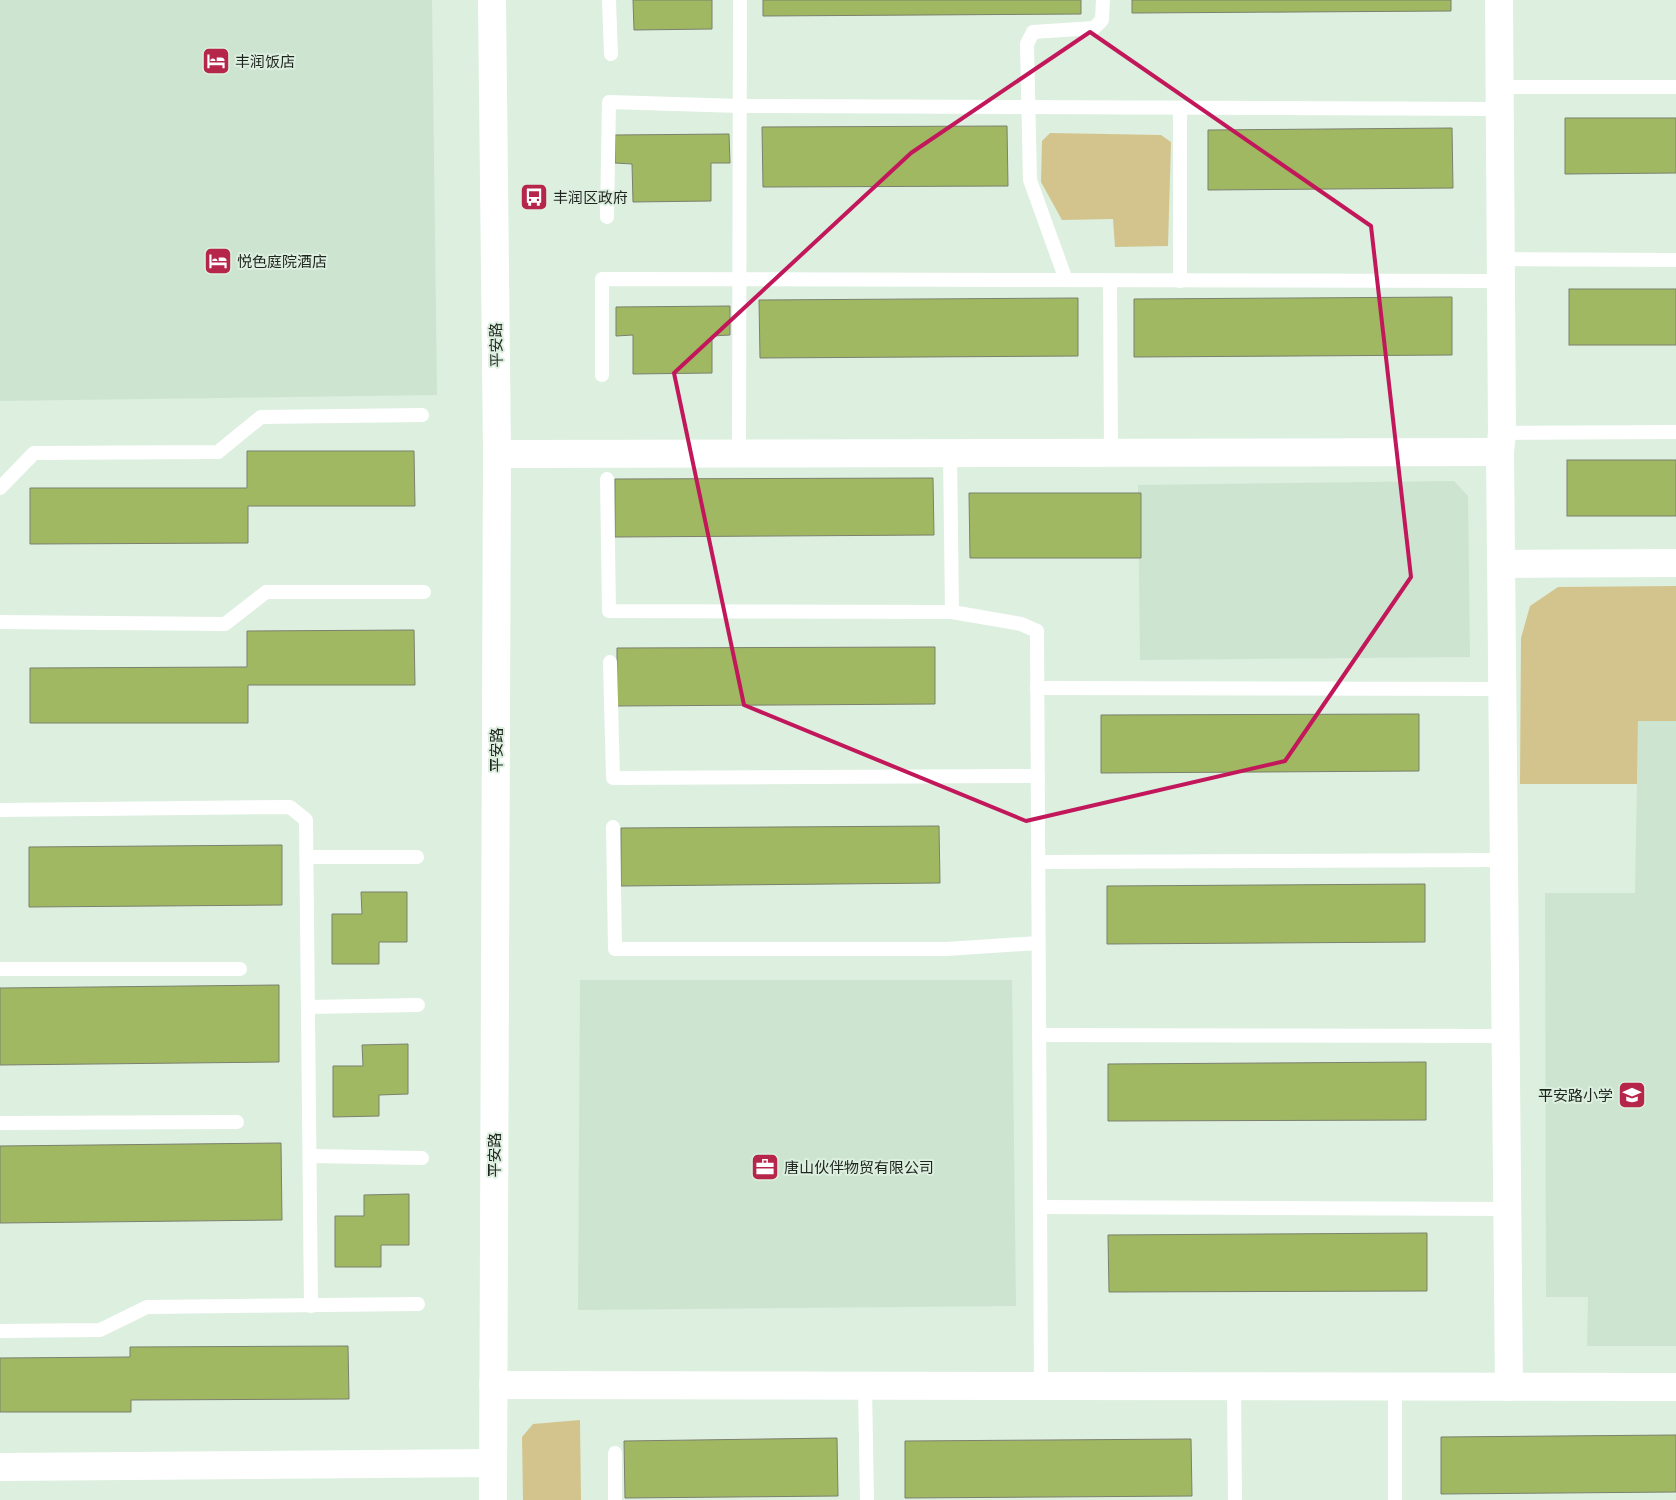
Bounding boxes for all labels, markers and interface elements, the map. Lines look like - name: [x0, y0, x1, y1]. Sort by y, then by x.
- hotel icon: 丰润饭店: [201, 46, 231, 76]
- place label: 丰润饭店: [235, 52, 295, 71]
- bus stop icon: 丰润区政府: [519, 182, 549, 212]
- place label: 丰润区政府: [553, 188, 628, 207]
- hotel icon: 悦色庭院酒店: [203, 246, 233, 276]
- place label: 悦色庭院酒店: [237, 252, 327, 271]
- street label: 平安路: [486, 322, 506, 368]
- street label: 平安路: [487, 727, 506, 773]
- school or university icon: 平安路小学: [1617, 1080, 1647, 1110]
- place label: 平安路小学: [1538, 1086, 1613, 1105]
- street label: 平安路: [485, 1132, 504, 1178]
- office icon: 唐山伙伴物贸有限公司: [750, 1152, 780, 1182]
- place label: 唐山伙伴物贸有限公司: [784, 1158, 934, 1177]

